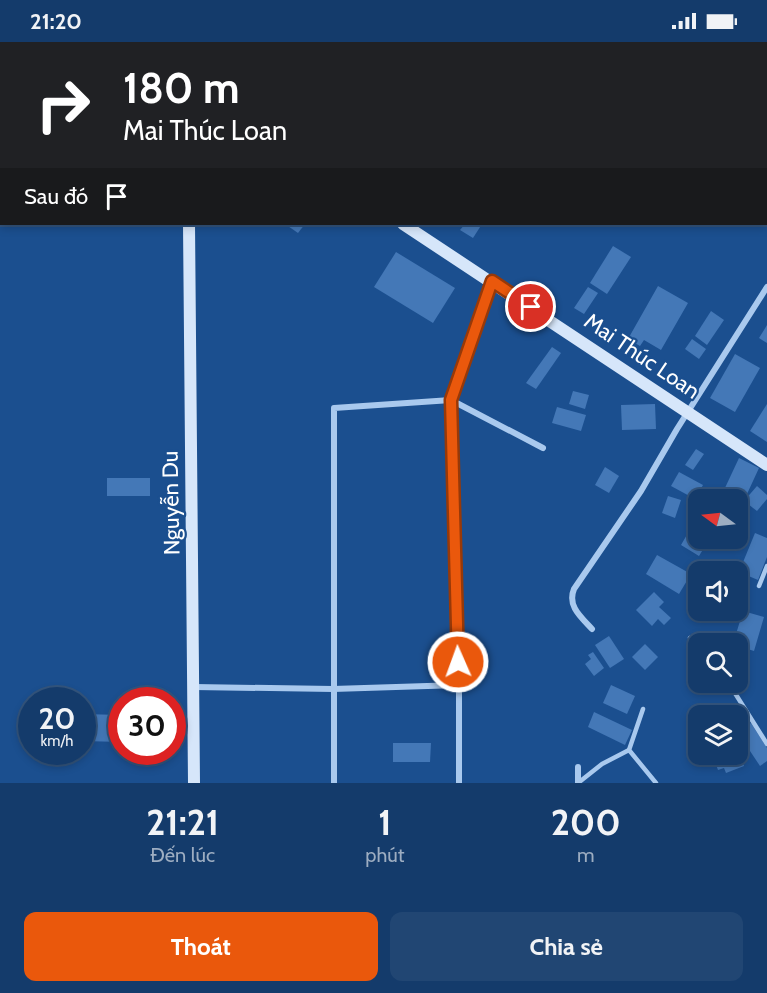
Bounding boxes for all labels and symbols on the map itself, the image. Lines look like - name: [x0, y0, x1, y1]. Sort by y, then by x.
- pin: [505, 281, 556, 332]
- street label: Mai Thúc Loan: [579, 307, 705, 405]
- street label: Nguyễn Du: [157, 451, 185, 555]
- north arrow: [688, 489, 748, 549]
- position arrow: [426, 630, 490, 694]
- speed limit sign: 30: [108, 687, 186, 765]

